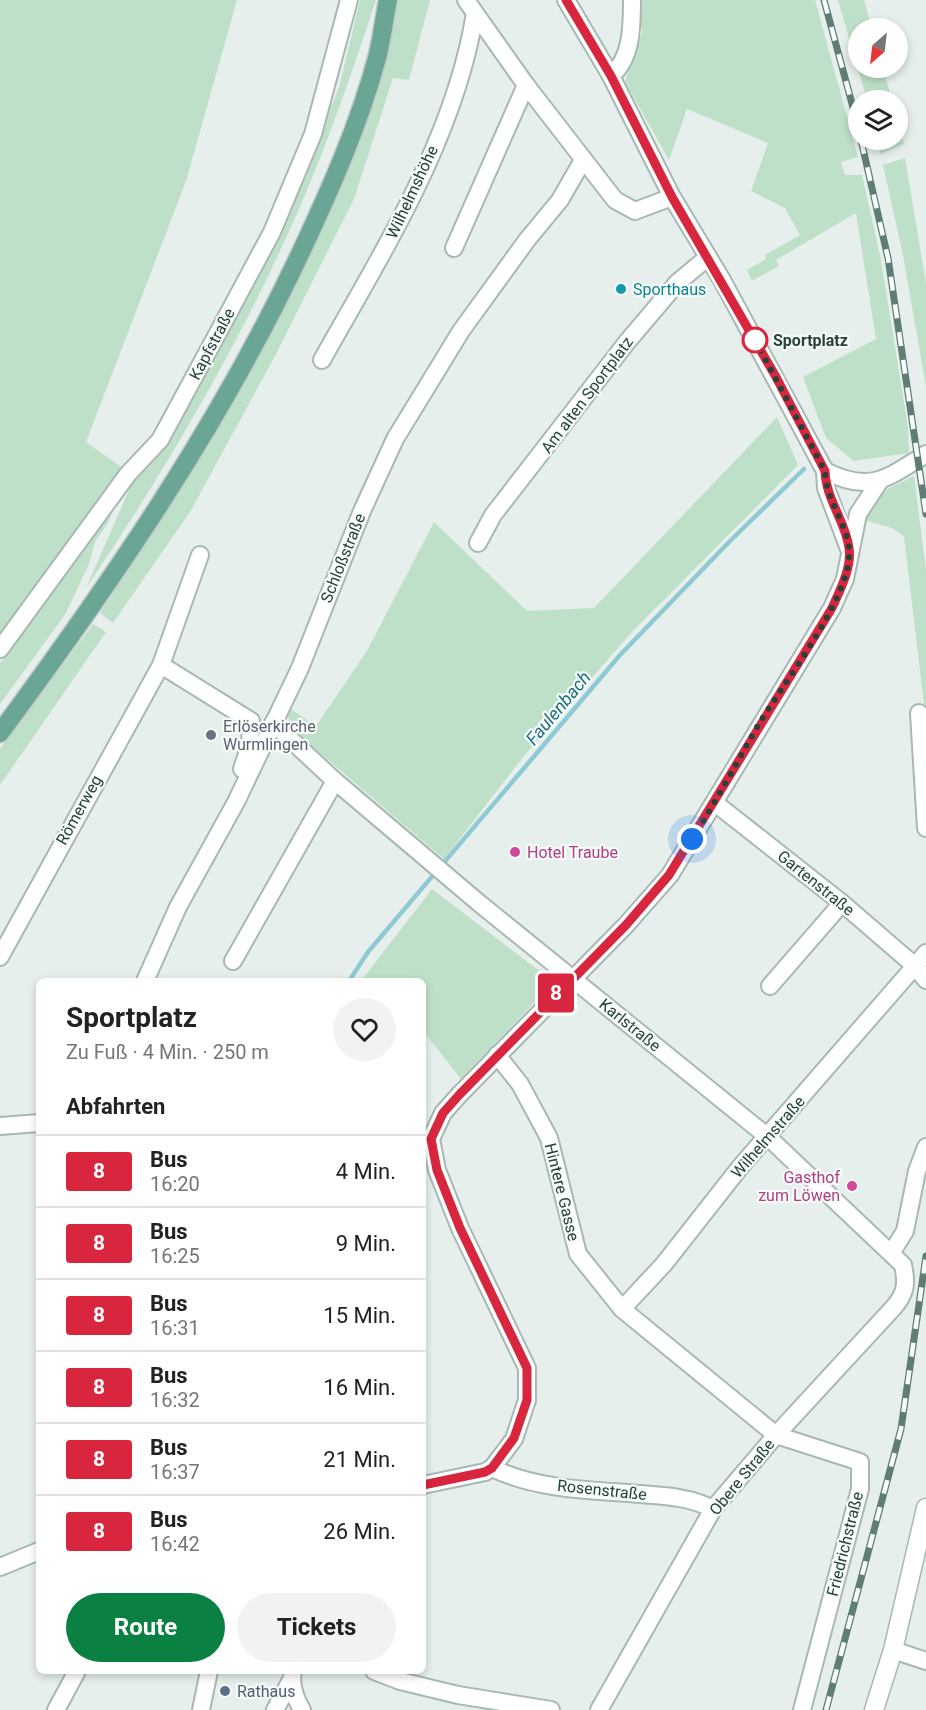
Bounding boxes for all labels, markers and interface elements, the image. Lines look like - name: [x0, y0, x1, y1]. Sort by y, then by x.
- north arrow: [848, 18, 908, 78]
- map controls: [848, 18, 908, 150]
- button: layers: [848, 90, 908, 150]
- street label: Wilhelmshöhe: [382, 142, 442, 242]
- place label: Sporthaus: [633, 280, 706, 299]
- marker: Sporthaus: [614, 282, 628, 296]
- street label: Kapfstraße: [185, 305, 239, 383]
- marker: Sportplatz: [742, 327, 768, 353]
- place label: Sportplatz: [773, 331, 848, 350]
- street label: Am alten Sportplatz: [537, 333, 637, 457]
- street label: Schloßstraße: [316, 511, 370, 605]
- water label: Faulenbach: [521, 667, 595, 749]
- place label: Erlöserkirche Wurmlingen: [223, 717, 316, 754]
- marker: Erlöserkirche Wurmlingen: [204, 728, 218, 742]
- street label: Römerweg: [52, 772, 106, 848]
- your location: [677, 824, 707, 854]
- place label: Hotel Traube: [527, 843, 618, 862]
- marker: Hotel Traube: [508, 845, 522, 859]
- street label: Gartenstraße: [774, 846, 858, 920]
- line badge: 8: [536, 974, 576, 1012]
- text: 8: [550, 981, 562, 1005]
- street label: Karlstraße: [596, 995, 664, 1055]
- button: heart: [333, 998, 396, 1061]
- text: Sportplatz: [66, 1001, 197, 1034]
- text: Zu Fuß · 4 Min. · 250 m: [66, 1040, 269, 1064]
- street label: Wilhelmstraße: [727, 1092, 809, 1182]
- text: Abfahrten: [66, 1094, 165, 1119]
- street label: Hintere Gasse: [541, 1141, 583, 1243]
- text: Bus: [150, 1147, 188, 1172]
- text: 8: [93, 1159, 105, 1183]
- text: 4 Min.: [336, 1159, 396, 1184]
- place label: Gasthof zum Löwen: [758, 1168, 840, 1205]
- text: 16:20: [150, 1172, 200, 1196]
- marker: Gasthof zum Löwen: [845, 1179, 859, 1193]
- text: Bus: [150, 1219, 188, 1244]
- text: 8: [93, 1231, 105, 1255]
- text: 9 Min.: [336, 1231, 396, 1256]
- text: 16:25: [150, 1244, 200, 1268]
- text: Bus: [150, 1291, 188, 1316]
- text: 8: [93, 1303, 105, 1327]
- text: 15 Min.: [323, 1303, 396, 1328]
- text: 16:31: [150, 1316, 200, 1340]
- text: Bus: [150, 1363, 188, 1388]
- text: 8: [93, 1375, 105, 1399]
- text: 16 Min.: [323, 1375, 396, 1400]
- text: 16:32: [150, 1388, 200, 1412]
- text: Bus: [150, 1435, 188, 1460]
- street label: Obere Straße: [705, 1435, 779, 1519]
- text: 8: [93, 1447, 105, 1471]
- text: 21 Min.: [323, 1447, 396, 1472]
- text: 16:37: [150, 1460, 200, 1484]
- street label: Rosenstraße: [556, 1476, 648, 1504]
- street label: Friedrichstraße: [823, 1490, 867, 1598]
- text: Bus: [150, 1507, 188, 1532]
- text: 8: [93, 1519, 105, 1543]
- text: 26 Min.: [323, 1519, 396, 1544]
- text: 16:42: [150, 1532, 200, 1556]
- button: Route: [66, 1593, 225, 1662]
- button: Tickets: [237, 1593, 396, 1662]
- place label: Rathaus: [237, 1682, 295, 1701]
- marker: Rathaus: [218, 1684, 232, 1698]

